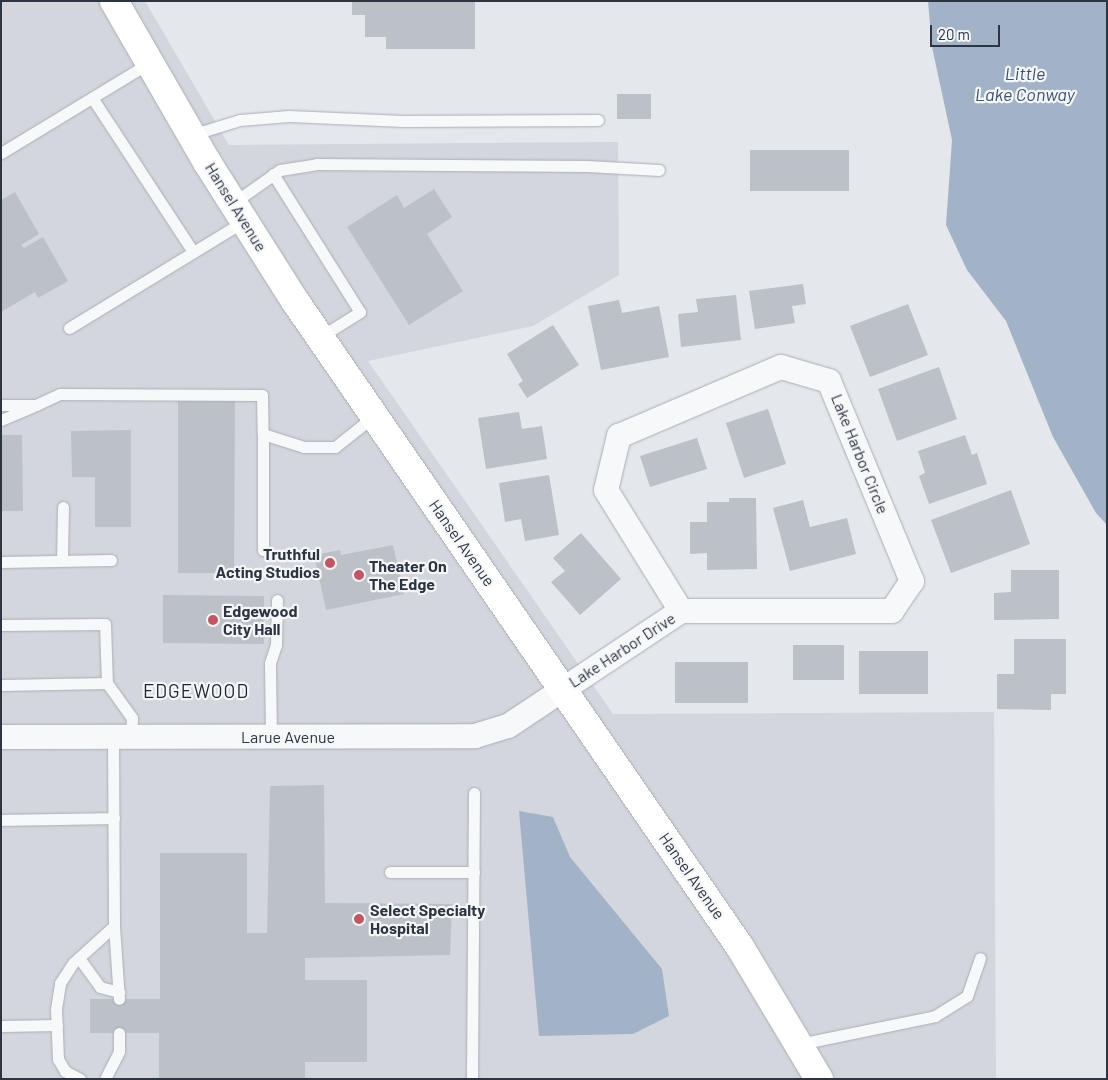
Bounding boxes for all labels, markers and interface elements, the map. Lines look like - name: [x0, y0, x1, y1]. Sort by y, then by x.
- scale bar: [933, 15, 1003, 47]
- text: 20 m: [938, 25, 970, 43]
- water label: Little Lake Conway: [975, 63, 1075, 106]
- street label: Hansel Avenue: [201, 159, 271, 255]
- street label: Lake Harbor Circle: [827, 391, 893, 517]
- street label: Hansel Avenue: [425, 496, 499, 590]
- place label: Truthful Acting Studios: [216, 544, 320, 582]
- place label: Theater On The Edge: [369, 556, 447, 594]
- marker: Truthful Acting Studios: [324, 557, 336, 569]
- marker: Theater On The Edge: [353, 569, 365, 581]
- place label: Edgewood City Hall: [223, 601, 297, 639]
- street label: Lake Harbor Drive: [565, 608, 679, 692]
- marker: Edgewood City Hall: [207, 614, 219, 626]
- district label: EDGEWOOD: [142, 680, 250, 702]
- street label: Larue Avenue: [241, 727, 335, 747]
- street label: Hansel Avenue: [655, 829, 729, 923]
- place label: Select Specialty Hospital: [370, 900, 485, 938]
- marker: Select Specialty Hospital: [352, 912, 366, 926]

